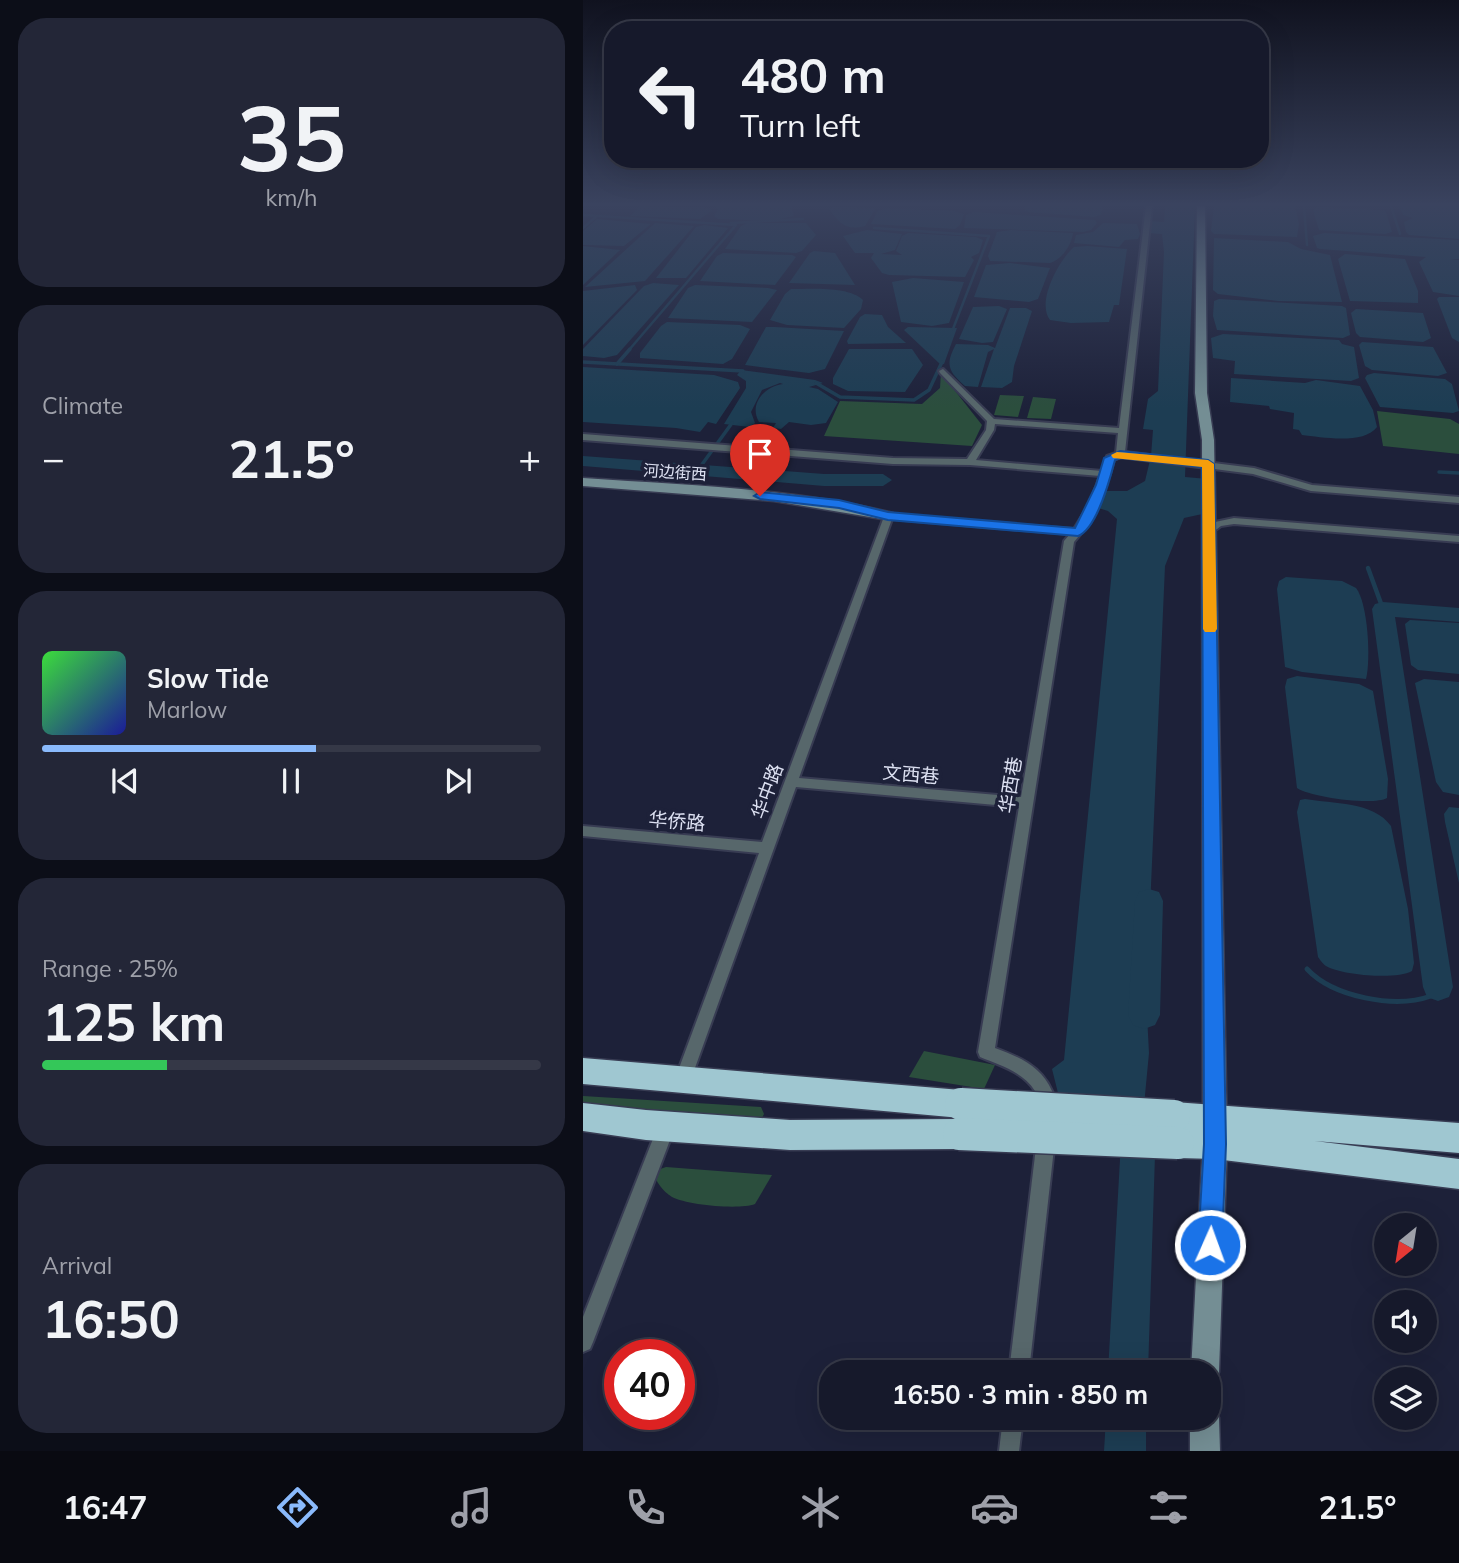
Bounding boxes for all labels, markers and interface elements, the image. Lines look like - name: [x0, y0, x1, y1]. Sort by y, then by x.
- text: 480 m: [740, 44, 886, 105]
- icon: left: [625, 49, 716, 140]
- text: 35: [237, 80, 346, 194]
- text: Turn left: [740, 105, 860, 145]
- text: km/h: [265, 183, 318, 212]
- text: Climate: [42, 391, 123, 420]
- pin: [730, 424, 790, 496]
- text: 21.5°: [228, 426, 355, 491]
- text: −: [42, 434, 65, 482]
- text: +: [518, 434, 541, 482]
- icon: arrive: [741, 435, 779, 473]
- street label: 河边街西: [642, 460, 708, 484]
- text: Slow Tide: [147, 662, 269, 695]
- text: Marlow: [147, 695, 227, 724]
- street label: 华西巷: [994, 755, 1026, 815]
- street label: 华中路: [746, 760, 788, 822]
- street label: 文西巷: [882, 760, 940, 788]
- icon: previous: [106, 762, 144, 800]
- icon: pause: [272, 762, 310, 800]
- icon: next: [439, 762, 477, 800]
- street label: 华侨路: [648, 807, 706, 835]
- text: Range · 25%: [42, 954, 178, 983]
- text: 125 km: [42, 989, 225, 1054]
- position arrow: [1173, 1208, 1247, 1282]
- north arrow: [1374, 1213, 1437, 1276]
- map controls: [1374, 1213, 1437, 1430]
- text: Arrival: [42, 1251, 112, 1280]
- text: 16:50: [42, 1286, 180, 1351]
- button: sound: [1374, 1290, 1437, 1353]
- speed limit sign: 40: [604, 1339, 695, 1430]
- button: layers: [1374, 1367, 1437, 1430]
- text: 16:50 · 3 min · 850 m: [892, 1378, 1148, 1411]
- icon: directions: [273, 1483, 322, 1532]
- icon: music: [447, 1483, 496, 1532]
- icon: phone: [621, 1483, 670, 1532]
- icon: climate: [796, 1483, 845, 1532]
- icon: car: [970, 1483, 1019, 1532]
- icon: filters: [1144, 1483, 1193, 1532]
- text: 16:47: [63, 1487, 147, 1527]
- text: 21.5°: [1319, 1487, 1396, 1527]

